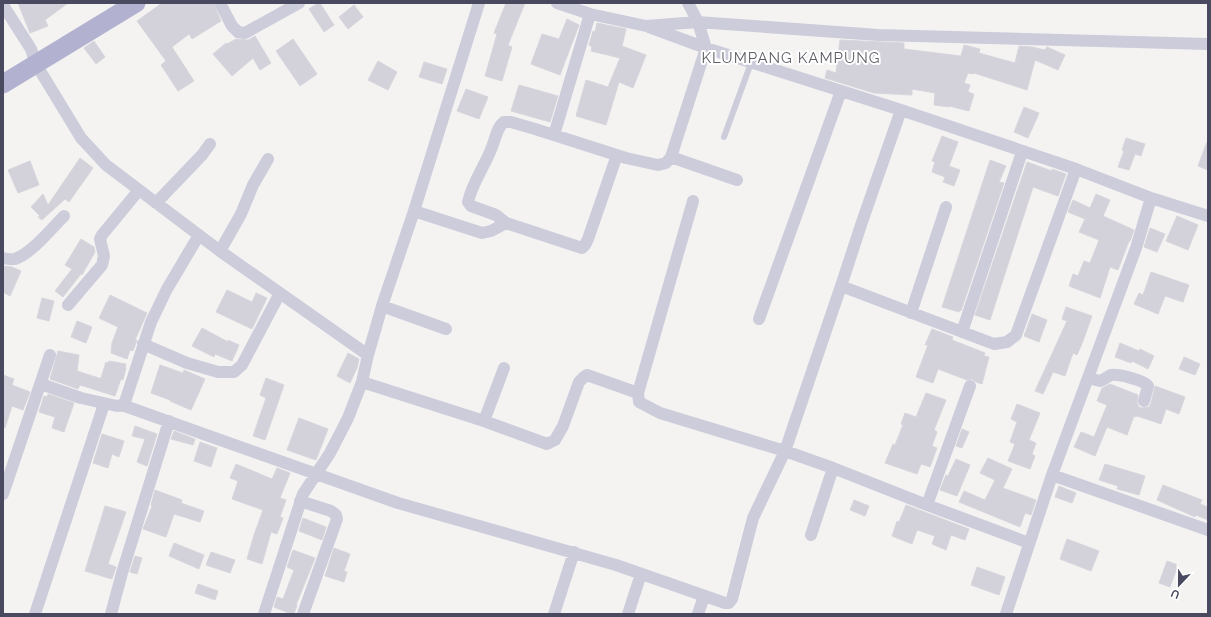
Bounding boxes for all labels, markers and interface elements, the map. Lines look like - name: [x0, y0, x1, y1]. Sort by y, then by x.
- district label: KLUMPANG KAMPUNG: [701, 49, 881, 67]
- north arrow: [1159, 565, 1199, 605]
- text: U: [1169, 586, 1182, 601]

